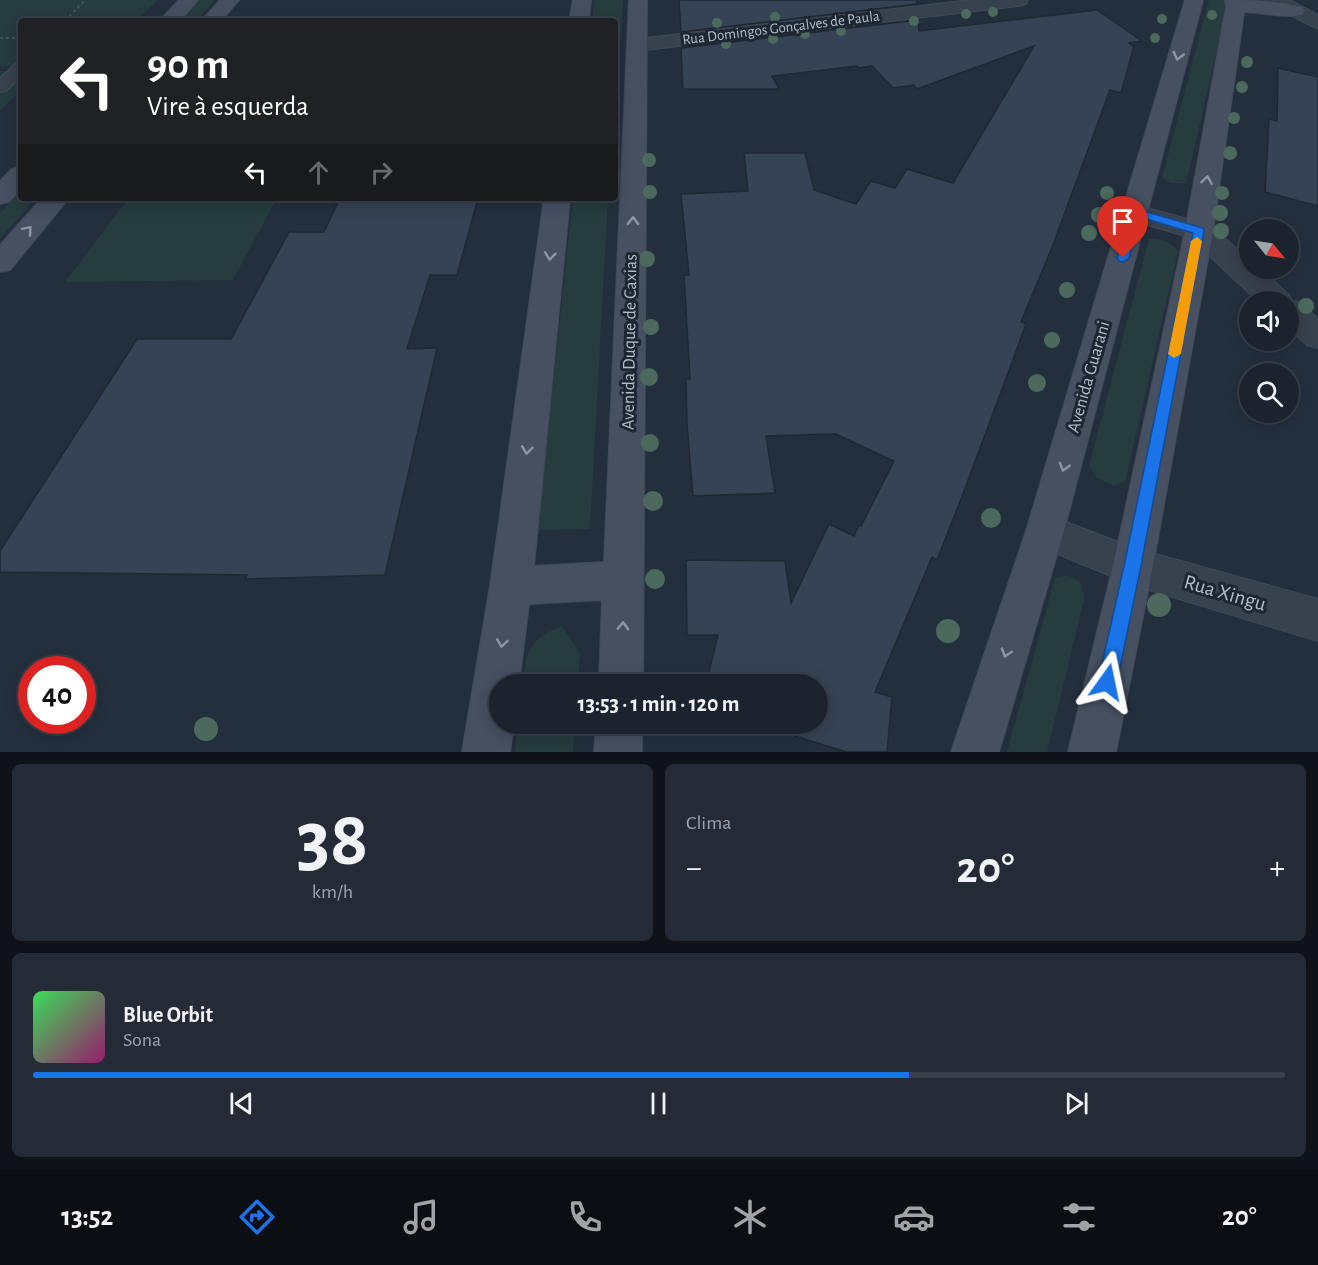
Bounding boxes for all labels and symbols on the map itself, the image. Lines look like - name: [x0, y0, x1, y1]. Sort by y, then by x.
- street label: Rua Domingos Gonçalves de Paula: [681, 8, 881, 48]
- one-way arrow: [1173, 51, 1186, 61]
- one-way arrow: [1200, 175, 1213, 185]
- pin: [1097, 196, 1148, 258]
- one-way arrow: [627, 216, 639, 225]
- north arrow: [1239, 219, 1299, 279]
- one-way arrow: [21, 226, 32, 237]
- one-way arrow: [544, 252, 557, 261]
- street label: Avenida Duque de Caxias: [619, 254, 641, 430]
- street label: Avenida Guarani: [1064, 319, 1114, 435]
- one-way arrow: [521, 445, 534, 454]
- one-way arrow: [1058, 462, 1071, 472]
- street label: Rua Xingu: [1182, 571, 1269, 615]
- one-way arrow: [617, 621, 629, 630]
- one-way arrow: [497, 639, 509, 648]
- one-way arrow: [1001, 647, 1014, 658]
- position arrow: [1075, 650, 1139, 714]
- speed limit sign: 40: [18, 656, 96, 734]

